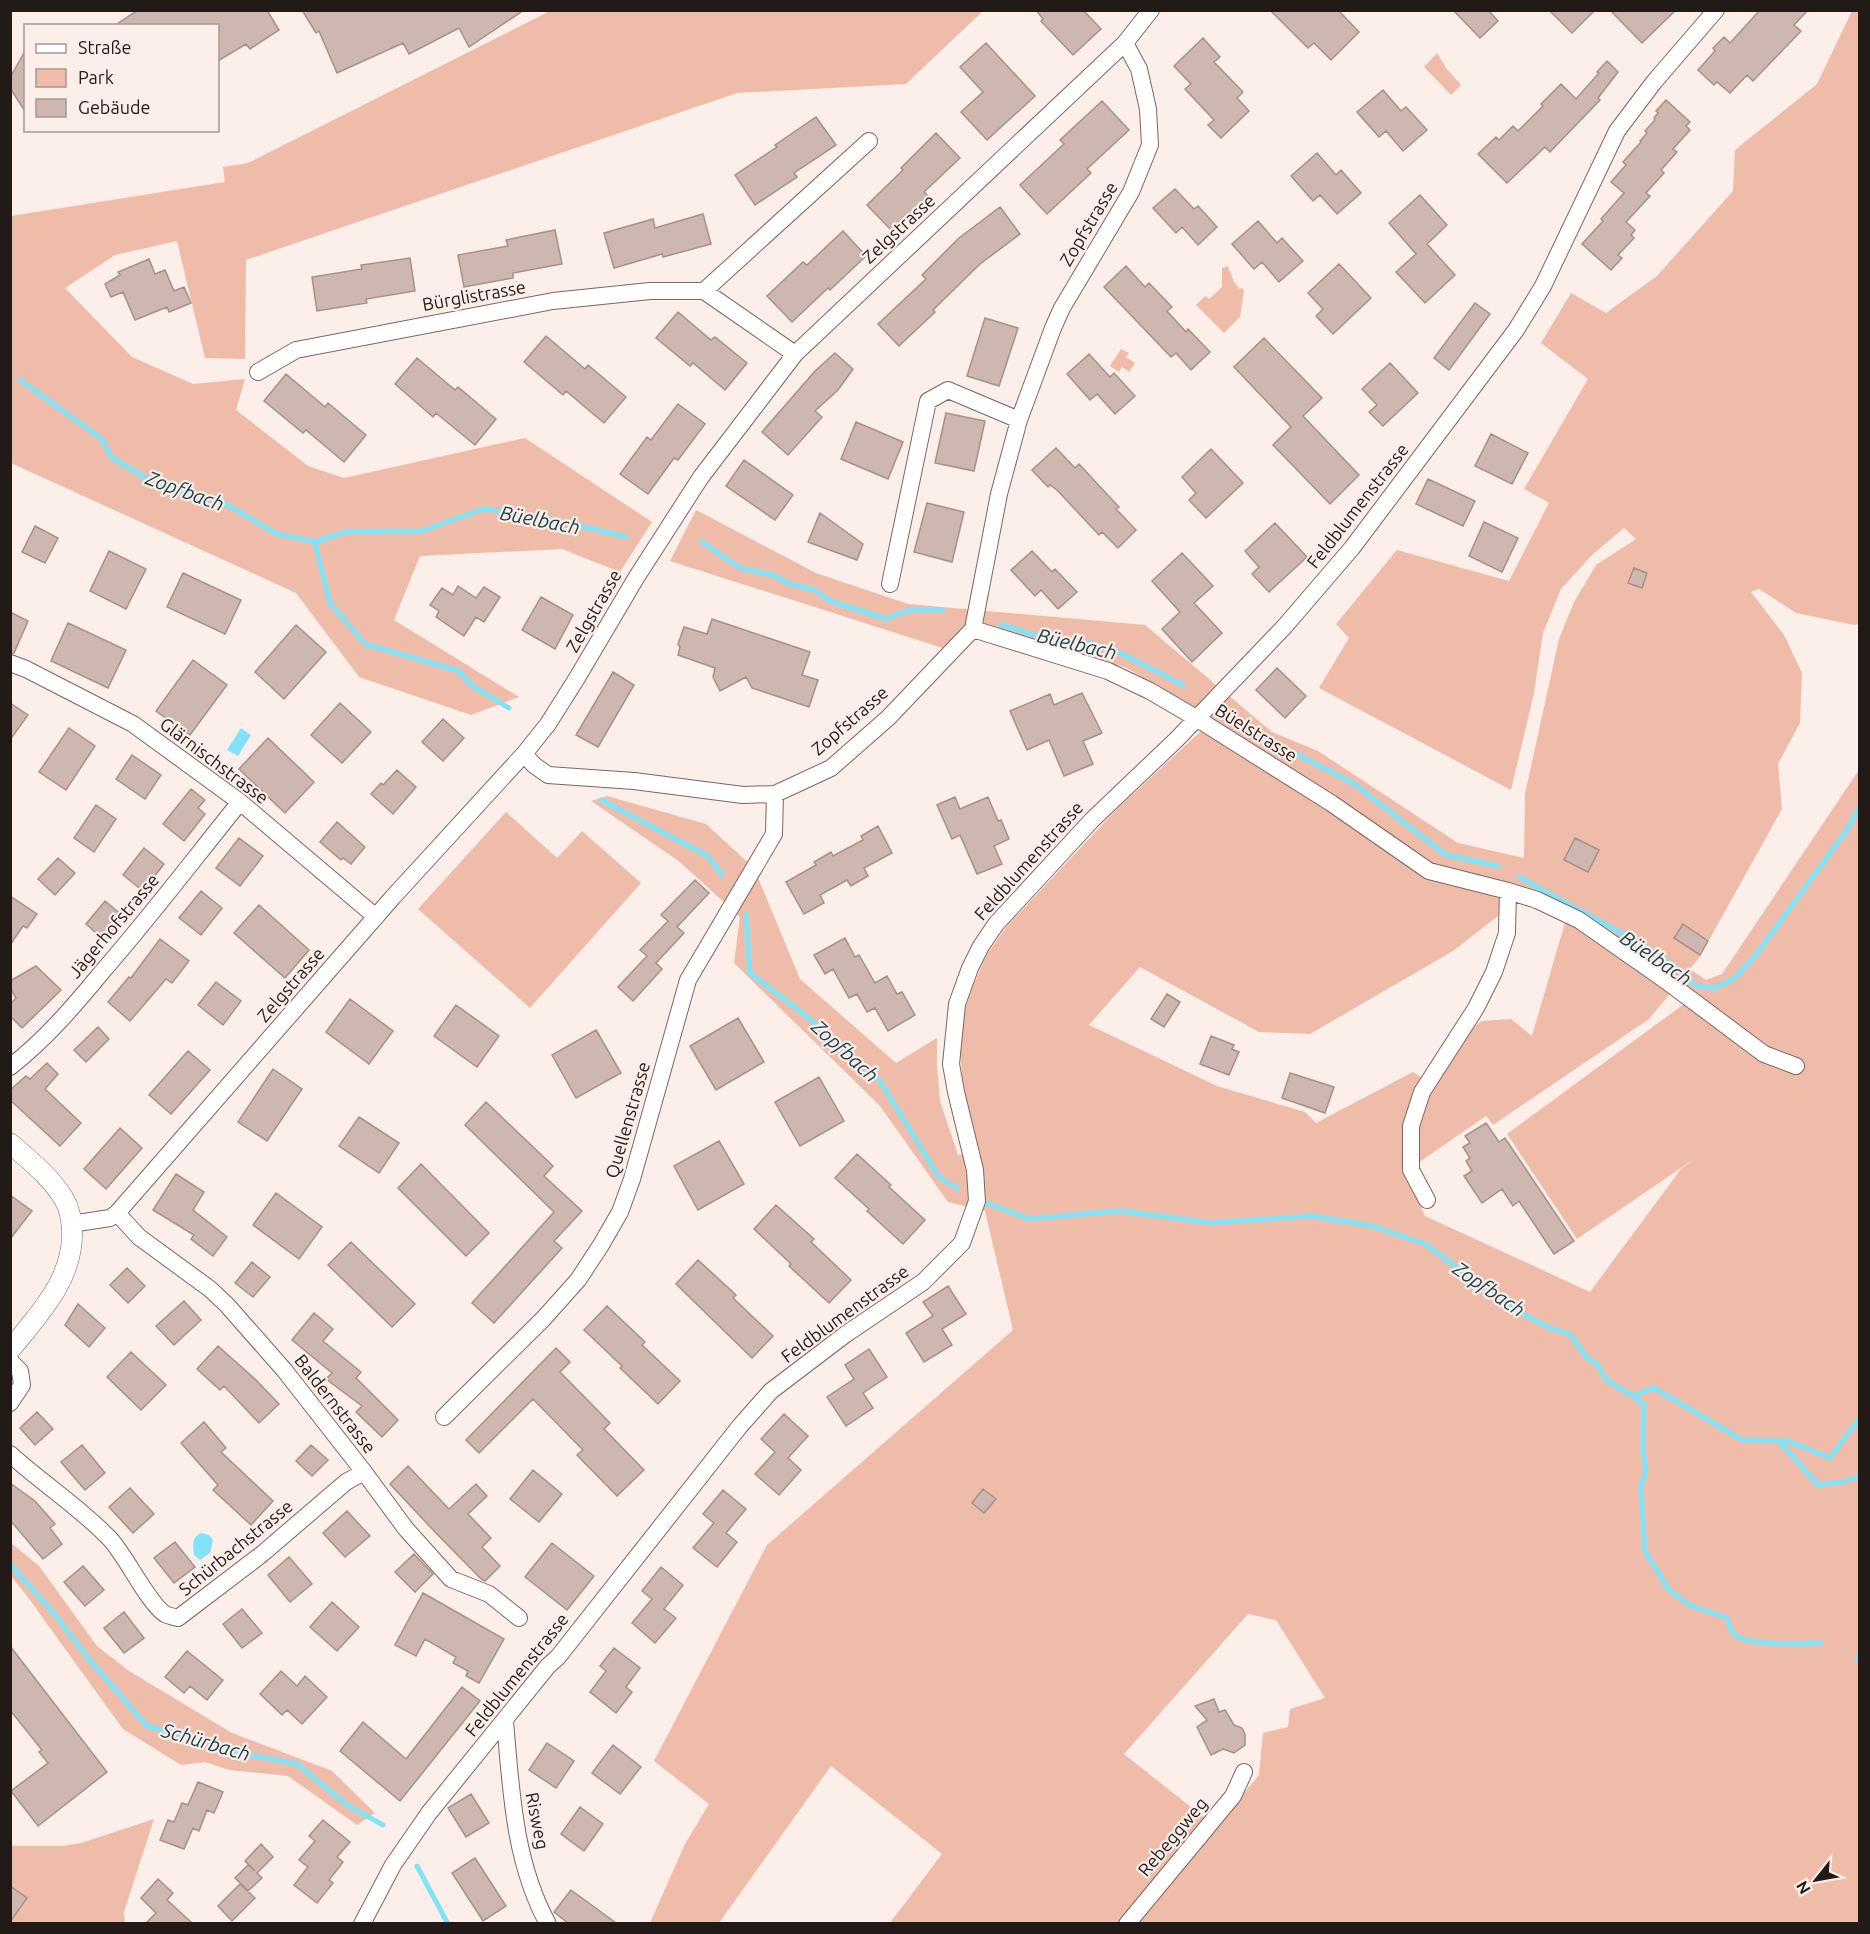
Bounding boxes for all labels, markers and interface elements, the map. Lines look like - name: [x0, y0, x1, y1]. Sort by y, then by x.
- legend: [24, 24, 219, 132]
- text: Straße: [78, 37, 131, 57]
- text: Park: [78, 67, 114, 87]
- text: Gebäude: [78, 97, 150, 117]
- street label: Zopfstrasse: [1055, 178, 1121, 269]
- street label: Zelgstrasse: [858, 190, 939, 267]
- street label: Bürglistrasse: [421, 276, 527, 314]
- street label: Feldblumenstrasse: [1302, 439, 1412, 572]
- water label: Zopfbach: [142, 465, 227, 515]
- water label: Büelbach: [498, 500, 582, 539]
- street label: Zelgstrasse: [562, 566, 625, 655]
- water label: Büelbach: [1035, 623, 1119, 664]
- street label: Zopfstrasse: [807, 682, 892, 759]
- street label: Büelstrasse: [1212, 699, 1301, 765]
- street label: Glärnischstrasse: [157, 713, 273, 807]
- street label: Feldblumenstrasse: [970, 797, 1087, 924]
- street label: Jägerhofstrasse: [64, 869, 162, 981]
- water label: Büelbach: [1616, 925, 1696, 990]
- street label: Zelgstrasse: [253, 943, 328, 1026]
- water label: Zopfbach: [807, 1014, 883, 1087]
- street label: Quellenstrasse: [601, 1059, 654, 1181]
- water label: Zopfbach: [1448, 1256, 1530, 1321]
- street label: Feldblumenstrasse: [777, 1260, 912, 1366]
- street label: Baldernstrasse: [291, 1350, 380, 1457]
- street label: Schürbachstrasse: [175, 1495, 296, 1599]
- street label: Feldblumenstrasse: [460, 1609, 572, 1740]
- water label: Schürbach: [158, 1718, 253, 1765]
- street label: Risweg: [523, 1791, 553, 1851]
- street label: Rebeggweg: [1134, 1793, 1211, 1880]
- north arrow: [1786, 1850, 1846, 1910]
- text: N: [1792, 1878, 1814, 1897]

